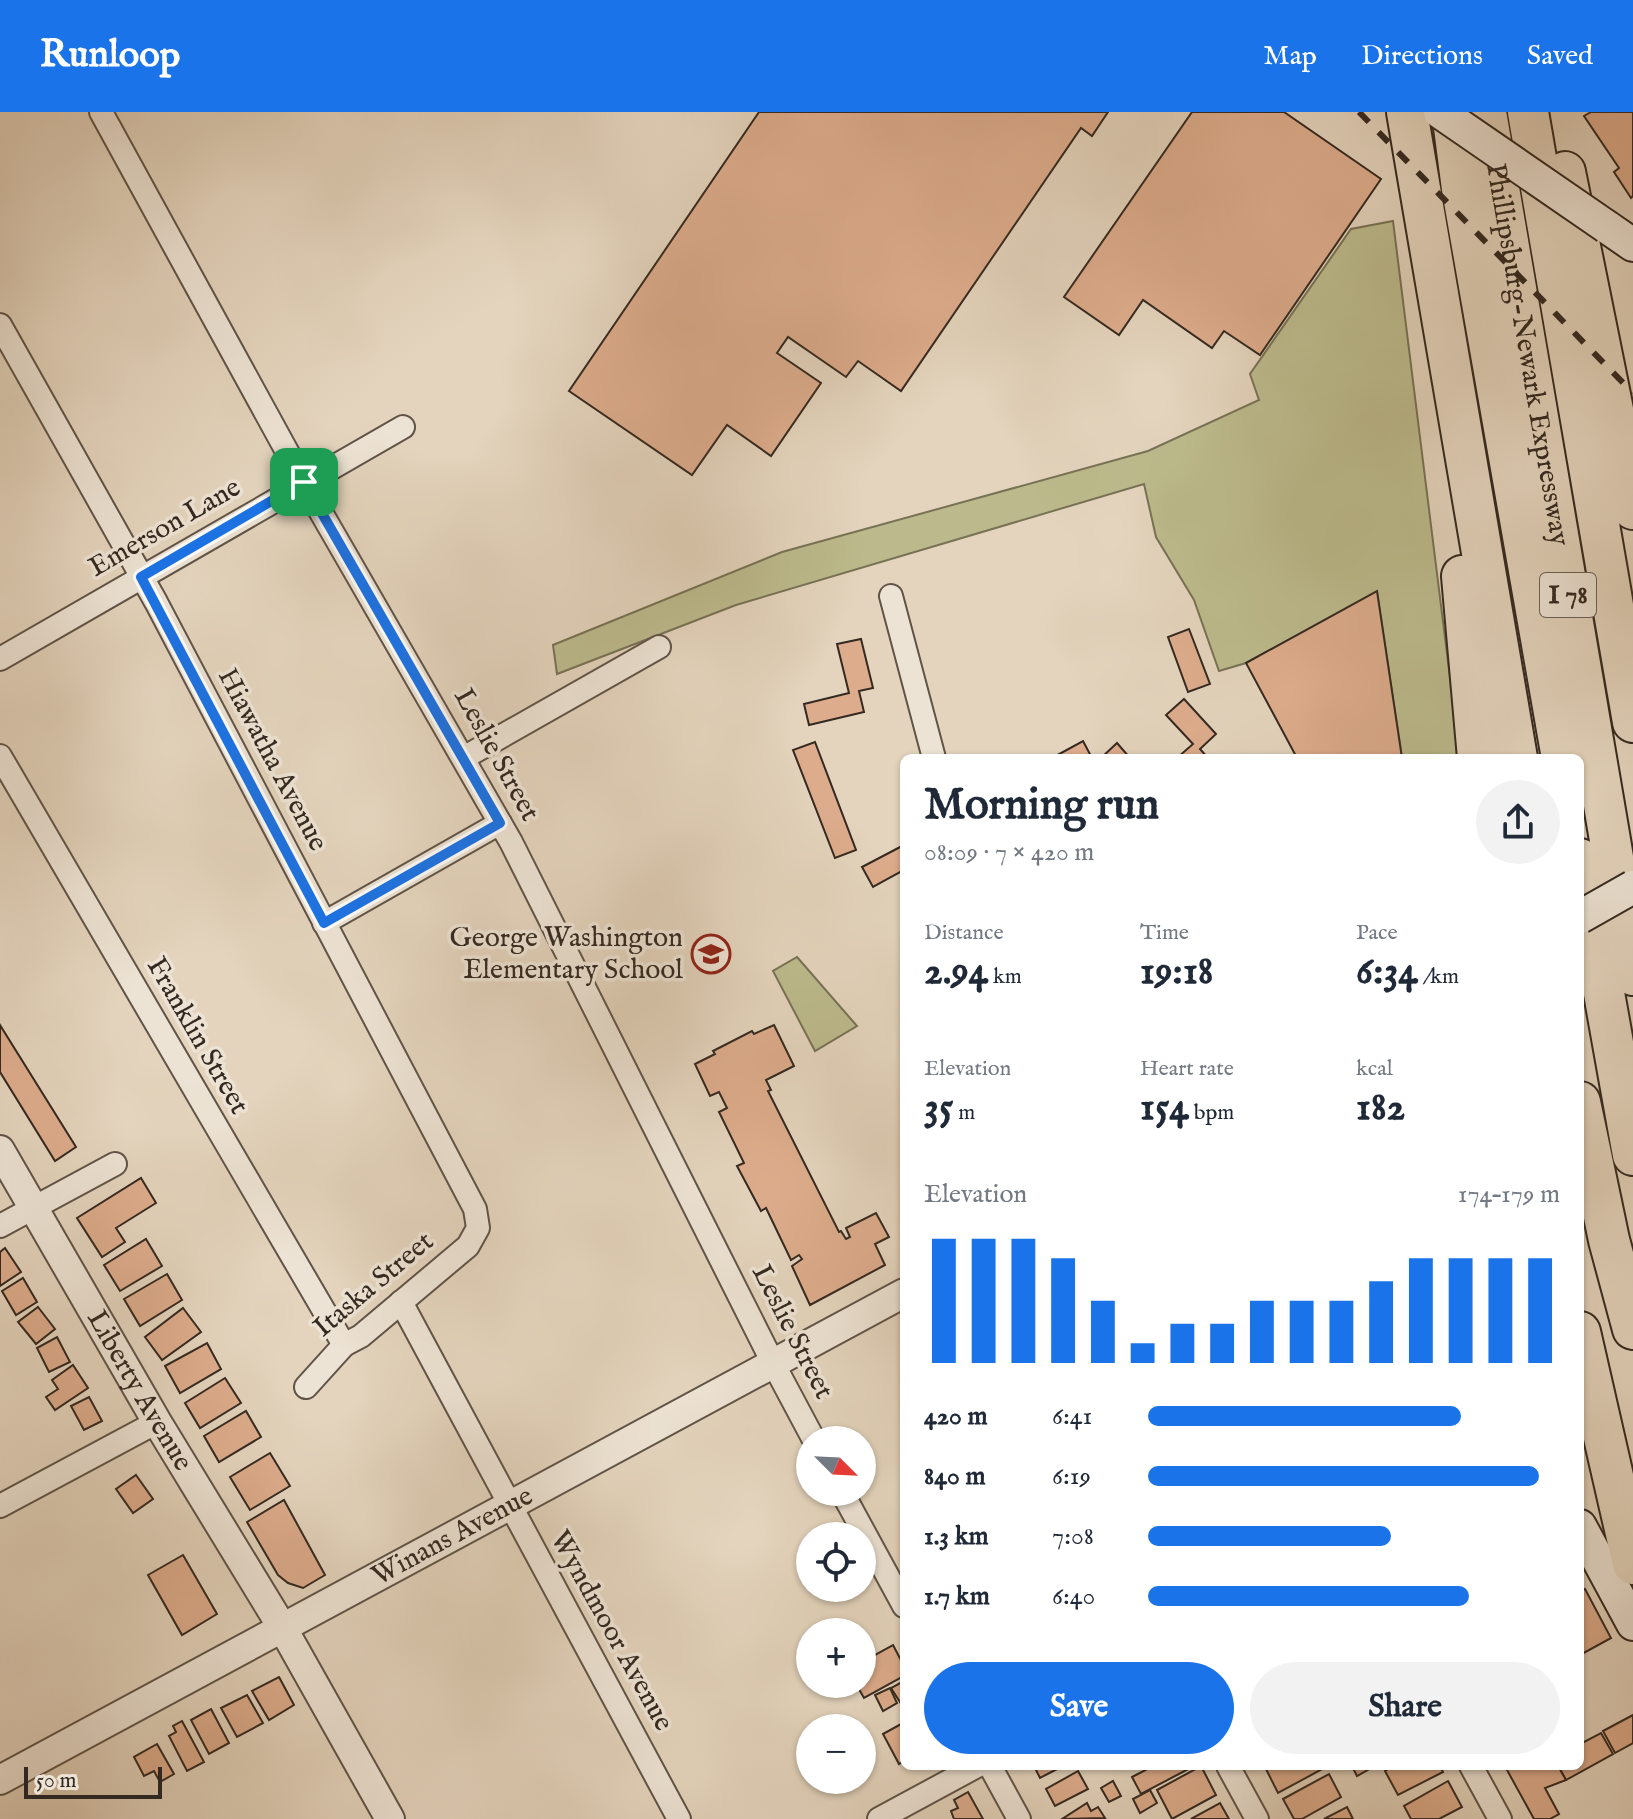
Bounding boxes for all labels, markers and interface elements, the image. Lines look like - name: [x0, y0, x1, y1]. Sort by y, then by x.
- text: Runloop: [40, 32, 180, 80]
- text: Map: [1263, 39, 1317, 74]
- text: Directions: [1361, 39, 1483, 74]
- text: Saved: [1527, 39, 1593, 74]
- street label: Phillipsburg-Newark Expressway: [1478, 161, 1577, 549]
- pin: [270, 448, 338, 516]
- icon: arrive: [282, 460, 326, 504]
- street label: Emerson Lane: [83, 470, 247, 586]
- road number: I 78: [1540, 573, 1596, 617]
- street label: Hiawatha Avenue: [209, 663, 335, 858]
- street label: Leslie Street: [445, 682, 547, 828]
- text: Morning run: [924, 778, 1159, 834]
- button: share: [1476, 780, 1560, 864]
- text: 08:09 · 7 × 420 m: [924, 836, 1094, 869]
- text: Distance: [924, 919, 1004, 947]
- text: Time: [1140, 919, 1189, 947]
- text: Pace: [1356, 919, 1398, 947]
- place label: George Washington Elementary School: [450, 921, 683, 988]
- school or university icon: George Washington Elementary School: [690, 933, 732, 975]
- text: 2.94: [924, 947, 988, 998]
- text: 19:18: [1140, 947, 1214, 998]
- text: 6:34: [1356, 947, 1418, 998]
- street label: Franklin Street: [138, 951, 256, 1121]
- text: km: [988, 963, 1022, 991]
- text: /km: [1418, 963, 1459, 991]
- text: Elevation: [924, 1055, 1011, 1083]
- text: Heart rate: [1140, 1055, 1234, 1083]
- text: kcal: [1356, 1055, 1393, 1083]
- text: 35: [924, 1083, 953, 1134]
- text: 154: [1140, 1083, 1189, 1134]
- text: 182: [1356, 1083, 1405, 1134]
- text: m: [953, 1099, 975, 1127]
- text: bpm: [1189, 1099, 1234, 1127]
- text: Elevation: [924, 1178, 1027, 1211]
- text: 174–179 m: [1458, 1178, 1560, 1211]
- street label: Itaska Street: [307, 1224, 442, 1345]
- street label: Leslie Street: [743, 1259, 841, 1406]
- street label: Liberty Avenue: [79, 1304, 200, 1478]
- text: 420 m: [924, 1400, 987, 1433]
- text: 6:41: [1052, 1400, 1092, 1433]
- north arrow: [796, 1426, 876, 1506]
- map controls: [796, 1426, 876, 1794]
- text: 840 m: [924, 1460, 985, 1493]
- text: 6:19: [1052, 1460, 1091, 1493]
- street label: Winans Avenue: [366, 1479, 539, 1594]
- text: 1.3 km: [924, 1520, 989, 1553]
- text: 7:08: [1052, 1520, 1094, 1553]
- button: locate: [796, 1522, 876, 1602]
- street label: Wyndmoor Avenue: [542, 1525, 681, 1737]
- text: 1.7 km: [924, 1580, 990, 1613]
- text: 6:40: [1052, 1580, 1095, 1613]
- button: +: [796, 1618, 876, 1698]
- button: Save: [924, 1662, 1234, 1754]
- button: Share: [1250, 1662, 1560, 1754]
- button: −: [796, 1714, 876, 1794]
- scale bar: [24, 1763, 162, 1799]
- text: 50 m: [36, 1767, 77, 1795]

